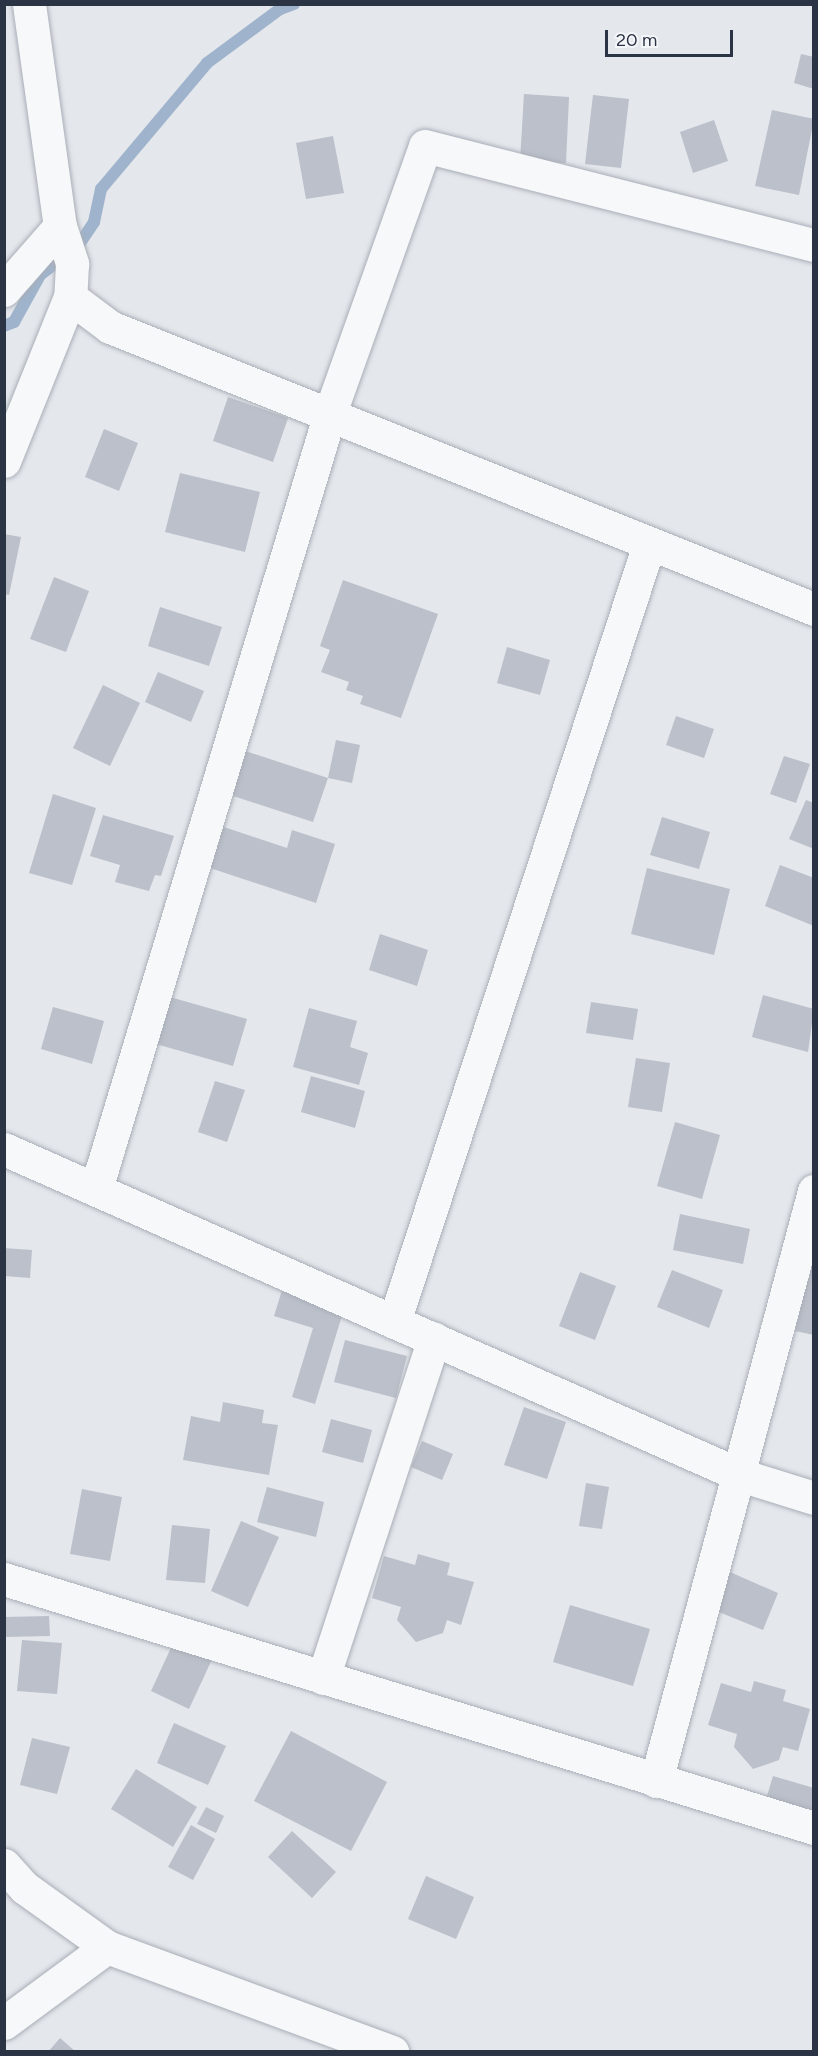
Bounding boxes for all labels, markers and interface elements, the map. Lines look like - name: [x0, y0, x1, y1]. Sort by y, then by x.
- scale bar: [608, 18, 736, 56]
- text: 20 m: [616, 29, 657, 51]

